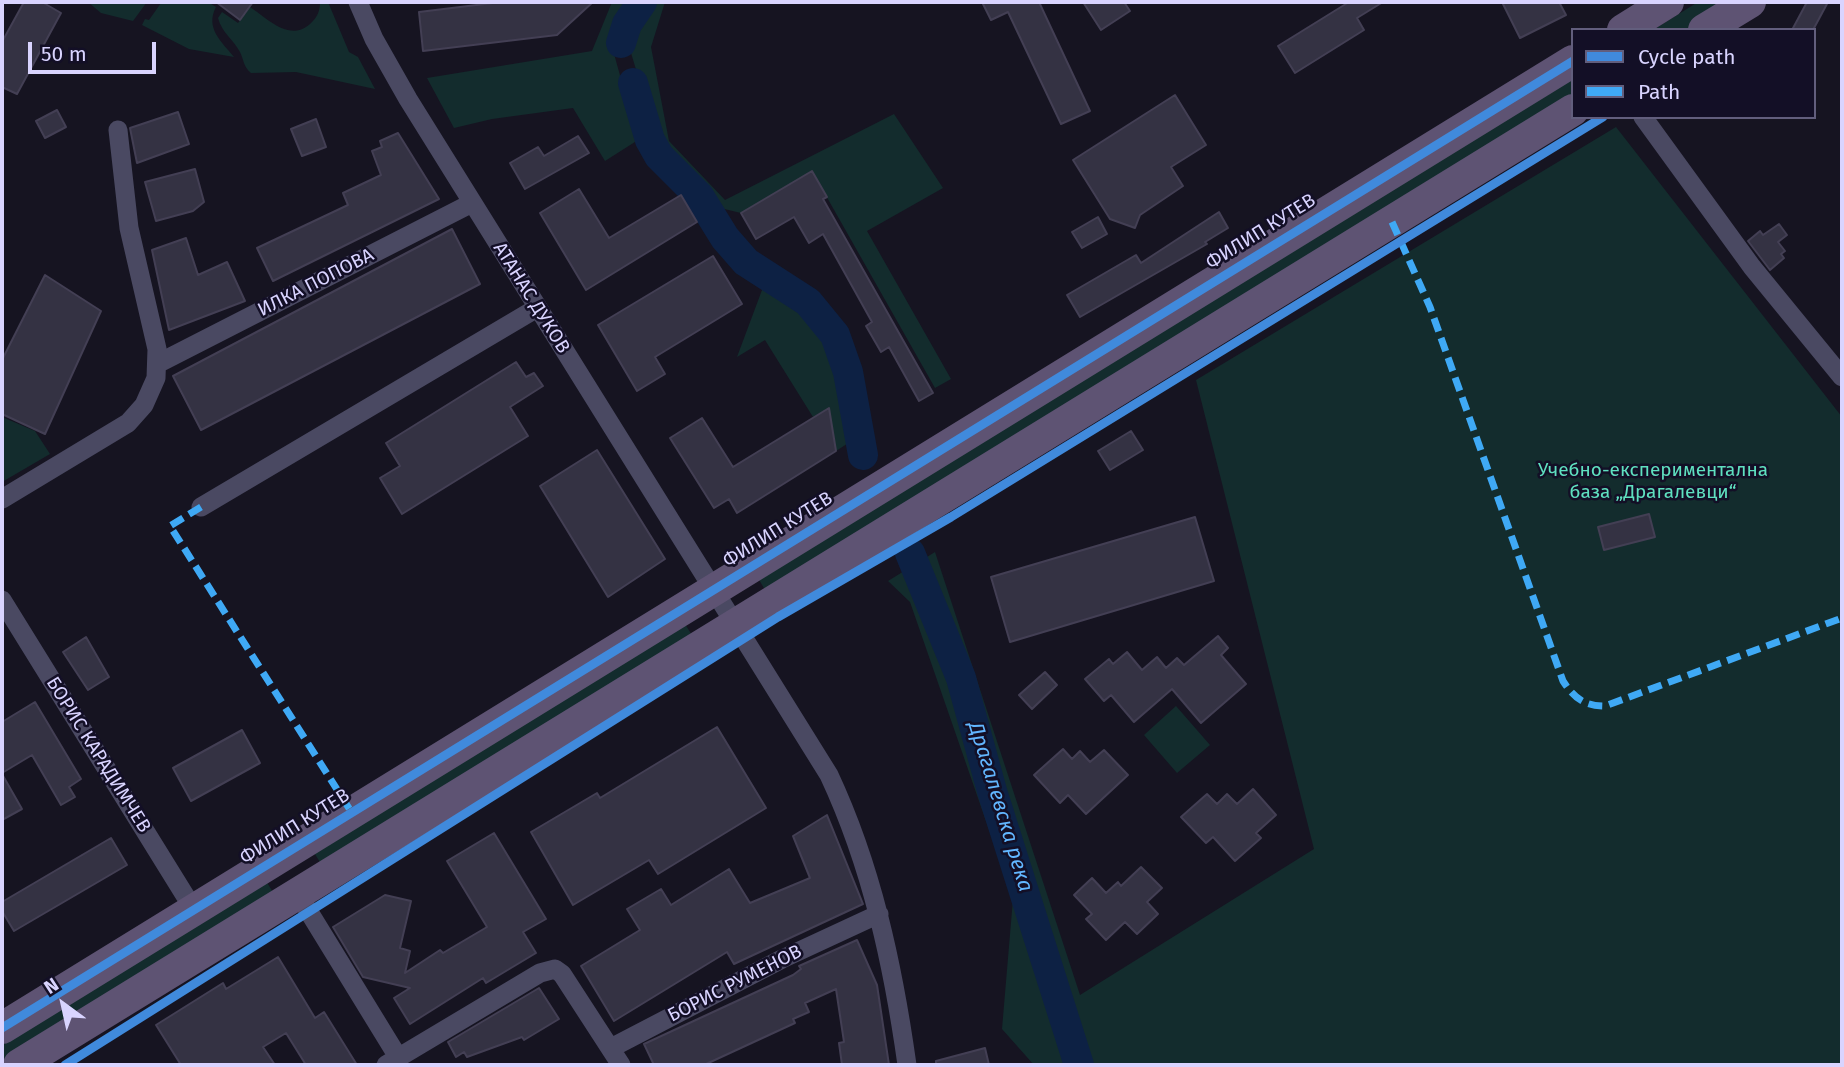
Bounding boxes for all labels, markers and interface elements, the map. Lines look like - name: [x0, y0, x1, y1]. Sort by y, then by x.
- scale bar: [32, 28, 159, 72]
- legend: [1571, 28, 1816, 119]
- text: 50 m: [41, 41, 87, 67]
- text: Cycle path: [1638, 44, 1736, 70]
- text: Path: [1638, 79, 1680, 105]
- street label: ФИЛИП КУТЕВ: [1202, 189, 1320, 275]
- street label: АТАНАС ДУКОВ: [488, 238, 574, 358]
- street label: ИЛКА ПОПОВА: [254, 244, 378, 322]
- park label: Учебно-експериментална база „Драгалевци“: [1538, 460, 1768, 504]
- street label: ФИЛИП КУТЕВ: [719, 487, 837, 573]
- street label: БОРИС КАРАДИМЧЕВ: [41, 673, 155, 837]
- water label: Драгалевска река: [962, 719, 1038, 895]
- street label: ФИЛИП КУТЕВ: [236, 784, 354, 870]
- street label: БОРИС РУМЕНОВ: [664, 940, 806, 1028]
- north arrow: [28, 969, 98, 1039]
- text: N: [40, 973, 63, 999]

